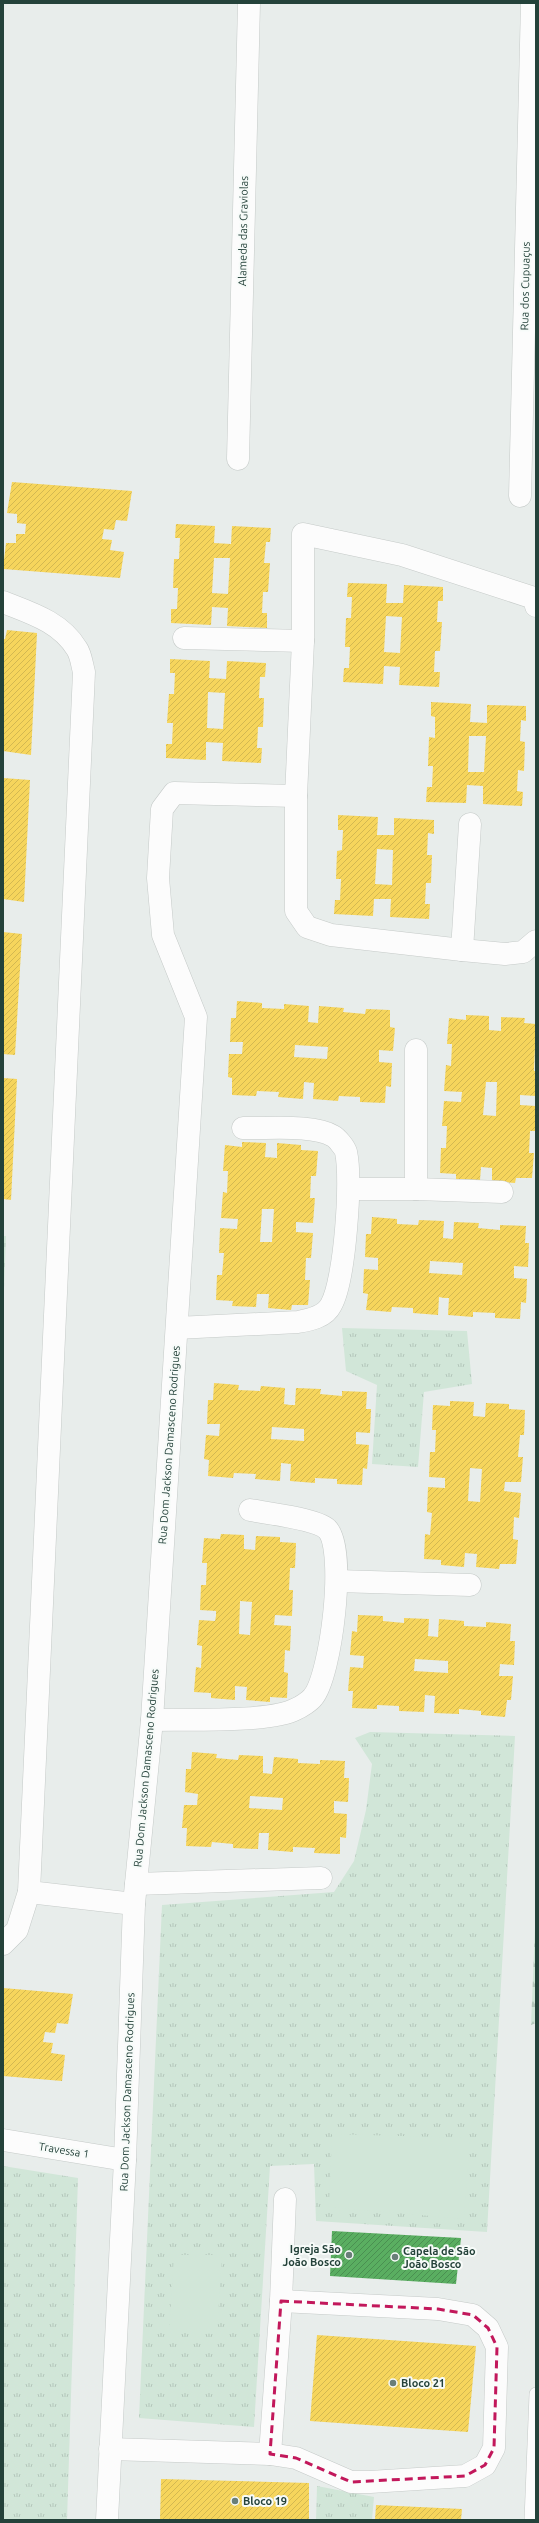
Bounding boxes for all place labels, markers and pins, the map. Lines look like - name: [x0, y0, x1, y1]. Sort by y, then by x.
- place label: Igreja São João Bosco: [283, 2243, 341, 2268]
- place label: Capela de São João Bosco: [403, 2245, 476, 2270]
- marker: Igreja São João Bosco: [344, 2250, 354, 2260]
- marker: Capela de São João Bosco: [390, 2252, 400, 2262]
- place label: Bloco 21: [401, 2377, 445, 2389]
- marker: Bloco 21: [388, 2378, 398, 2388]
- place label: Bloco 19: [243, 2495, 287, 2507]
- marker: Bloco 19: [230, 2496, 240, 2506]

